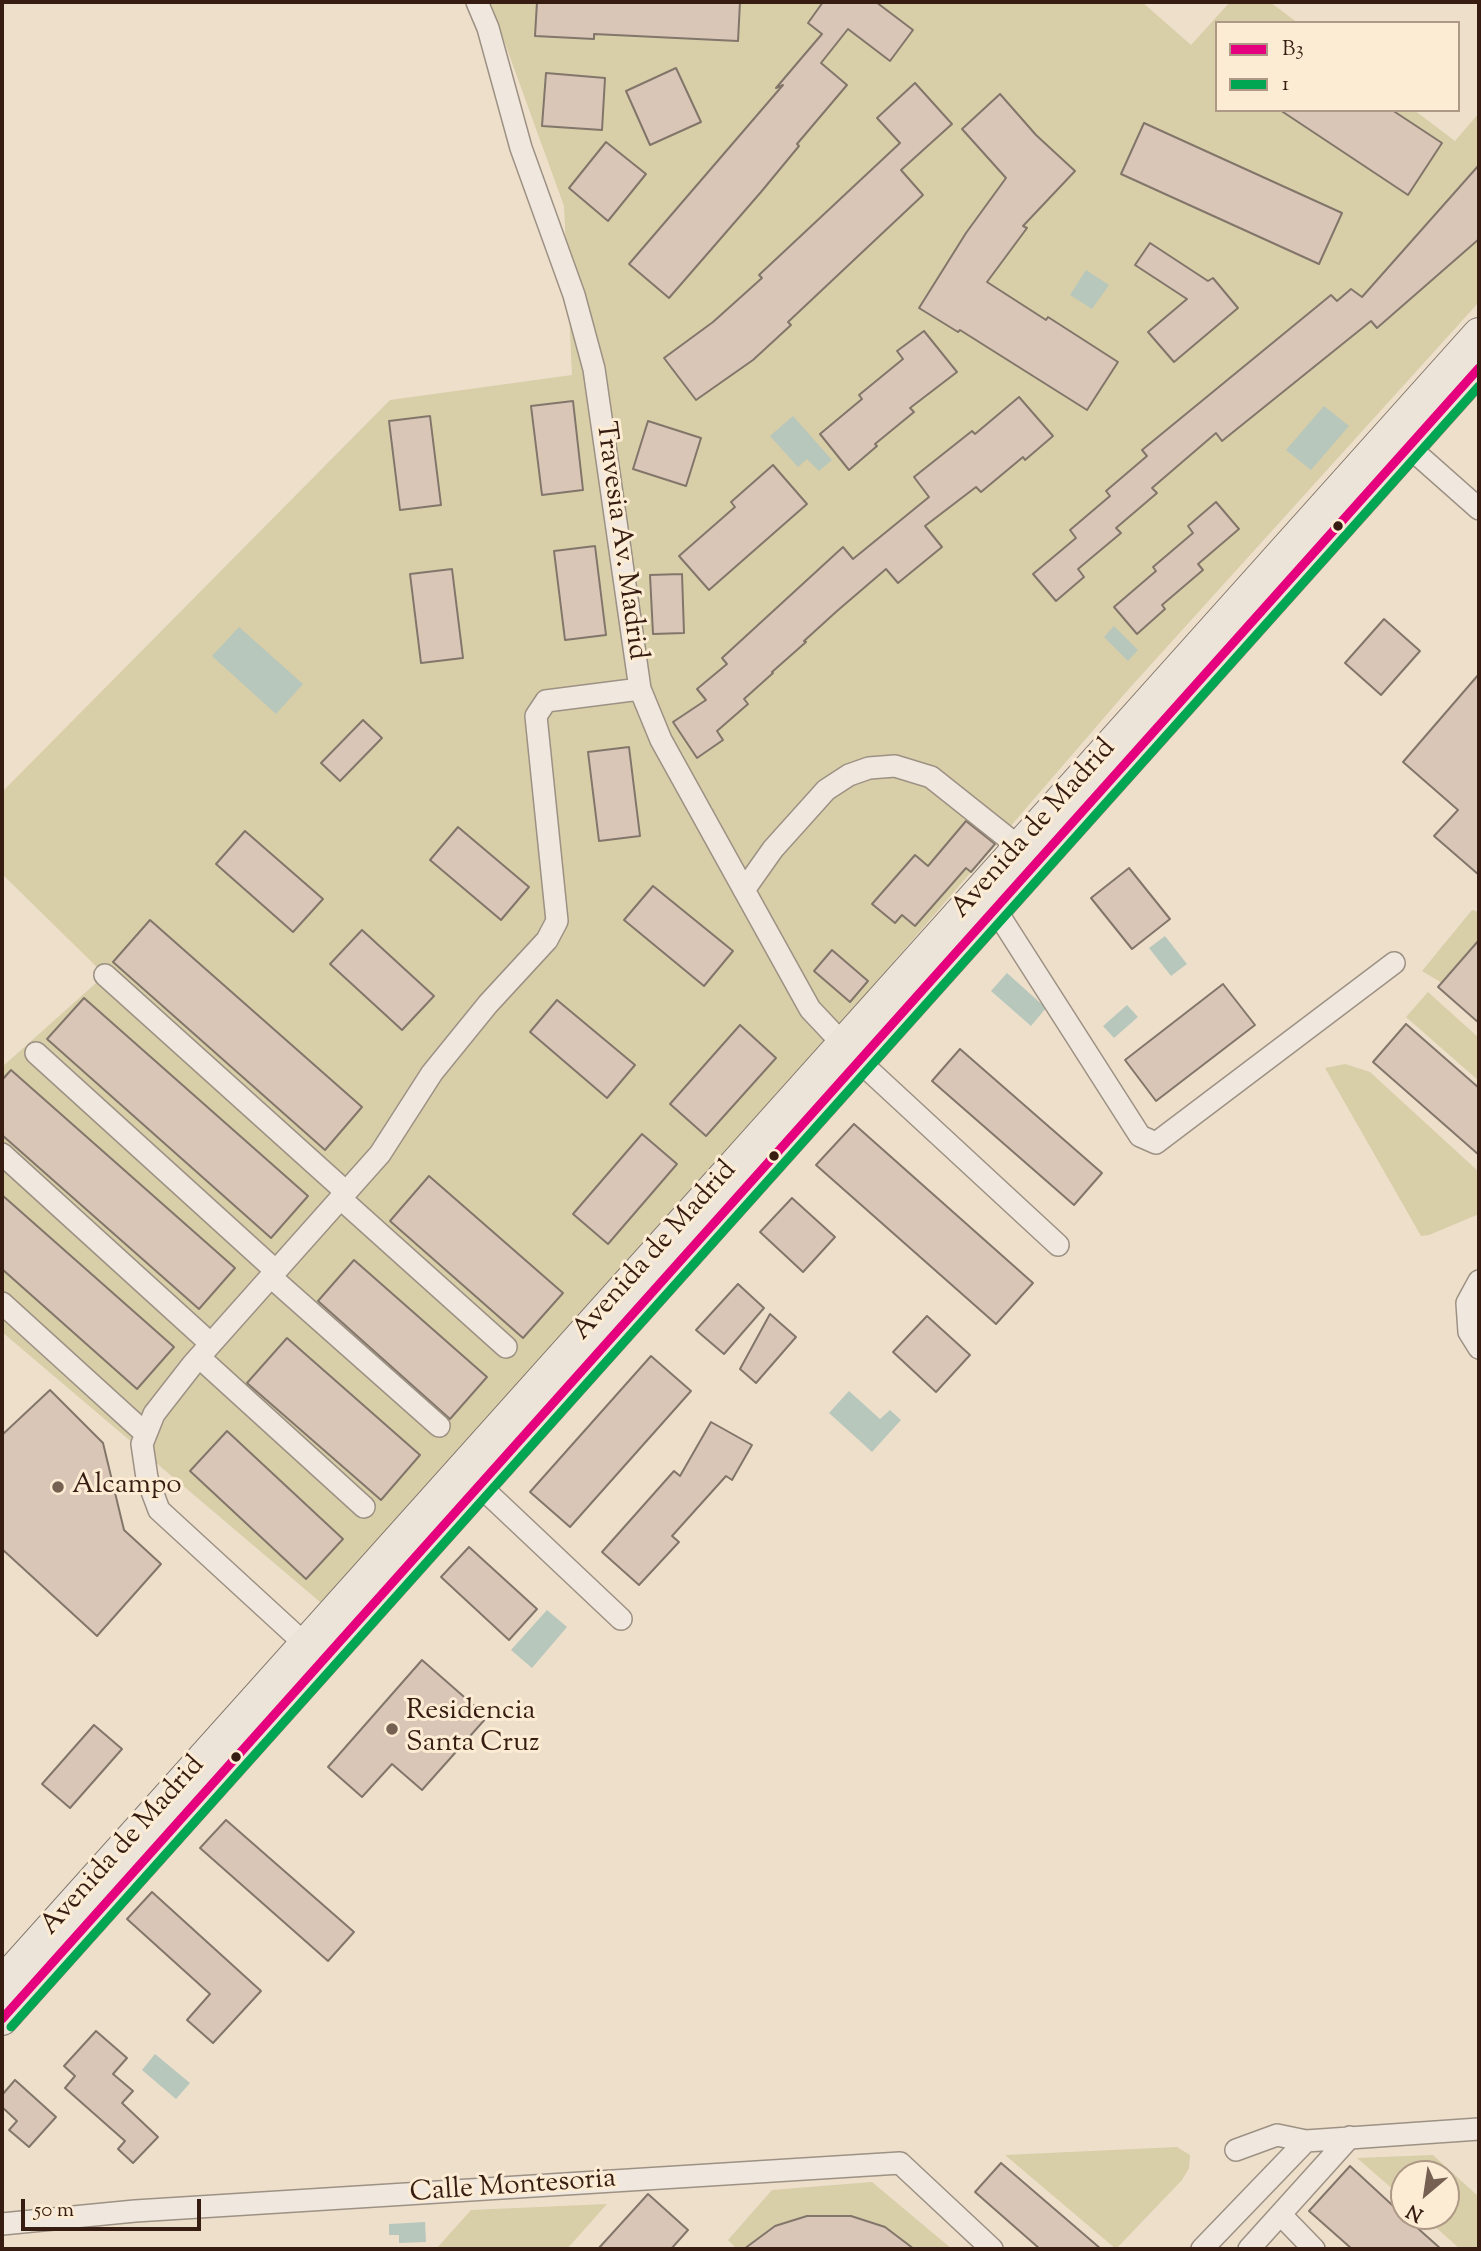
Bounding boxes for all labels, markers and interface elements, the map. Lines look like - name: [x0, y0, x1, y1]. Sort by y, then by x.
- legend: [1215, 21, 1460, 112]
- text: B3: [1282, 35, 1304, 65]
- text: 1: [1282, 70, 1289, 100]
- street label: Travesia Av. Madrid: [586, 420, 652, 662]
- unlabelled marker: [1331, 519, 1345, 533]
- street label: Avenida de Madrid: [946, 733, 1124, 927]
- unlabelled marker: [767, 1149, 781, 1163]
- street label: Avenida de Madrid: [567, 1155, 745, 1349]
- place label: Alcampo: [72, 1470, 182, 1504]
- marker: Alcampo: [50, 1479, 66, 1495]
- place label: Residencia Santa Cruz: [406, 1696, 540, 1762]
- marker: Residencia Santa Cruz: [384, 1721, 400, 1737]
- street label: Avenida de Madrid: [35, 1750, 213, 1944]
- unlabelled marker: [229, 1750, 243, 1764]
- north arrow: [1390, 2160, 1460, 2230]
- street label: Calle Montesoria: [409, 2164, 617, 2212]
- scale bar: [24, 2184, 205, 2228]
- text: 50 m: [34, 2196, 74, 2226]
- text: N: [1402, 2197, 1429, 2228]

